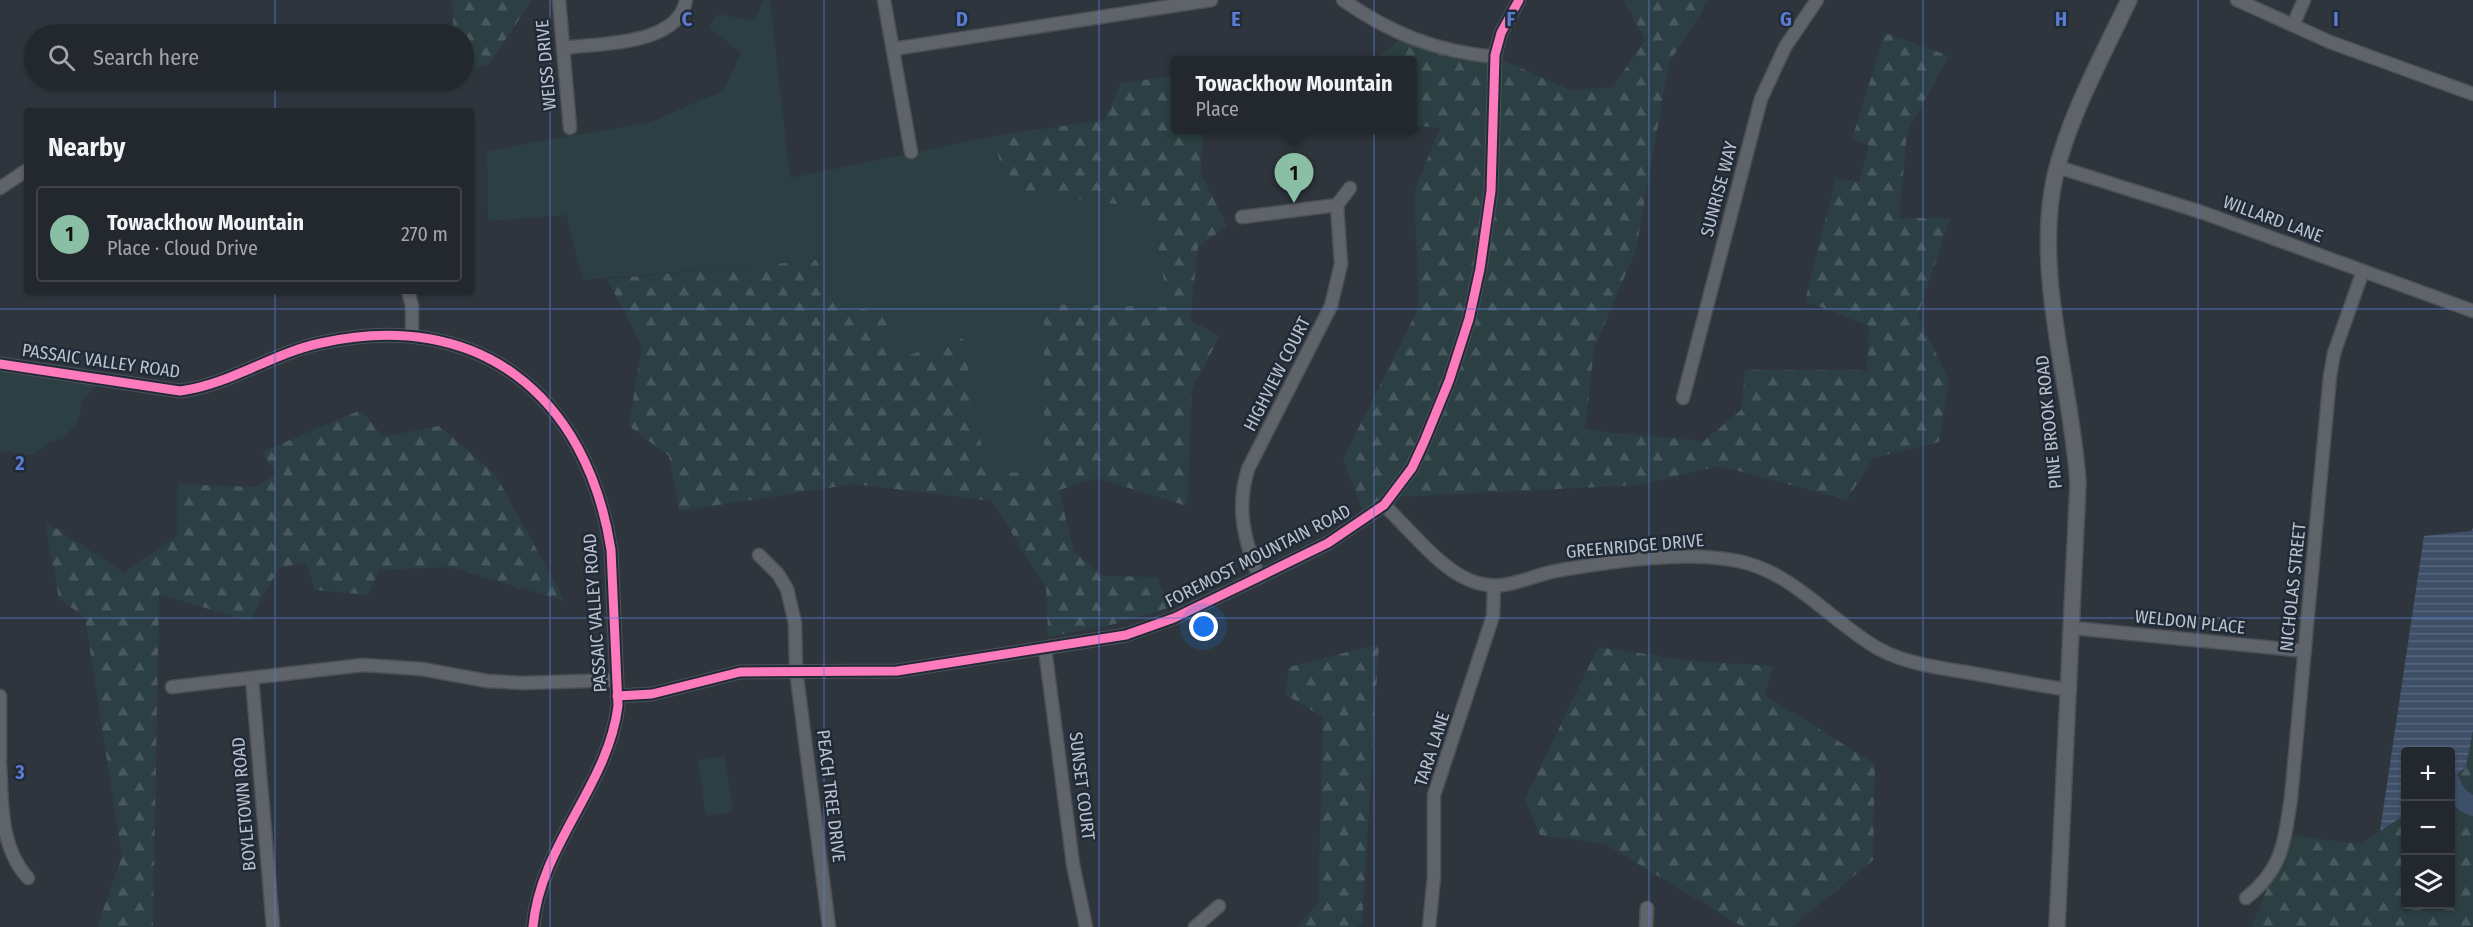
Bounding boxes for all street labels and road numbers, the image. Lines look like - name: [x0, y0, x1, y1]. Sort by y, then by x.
- street label: WEISS DRIVE: [531, 19, 561, 111]
- street label: SUNRISE WAY: [1696, 139, 1742, 239]
- street label: WILLARD LANE: [2220, 191, 2326, 247]
- street label: HIGHVIEW COURT: [1239, 313, 1316, 435]
- street label: PASSAIC VALLEY ROAD: [21, 339, 181, 383]
- street label: PINE BROOK ROAD: [2031, 354, 2067, 490]
- street label: FOREMOST MOUNTAIN ROAD: [1162, 500, 1354, 612]
- street label: NICHOLAS STREET: [2275, 521, 2311, 653]
- street label: GREENRIDGE DRIVE: [1565, 529, 1705, 563]
- street label: PASSAIC VALLEY ROAD: [578, 533, 612, 693]
- street label: WELDON PLACE: [2134, 605, 2246, 639]
- street label: TARA LANE: [1410, 709, 1454, 789]
- street label: PEACH TREE DRIVE: [812, 729, 850, 863]
- street label: SUNSET COURT: [1064, 731, 1100, 842]
- street label: BOYLETOWN ROAD: [227, 736, 261, 872]

